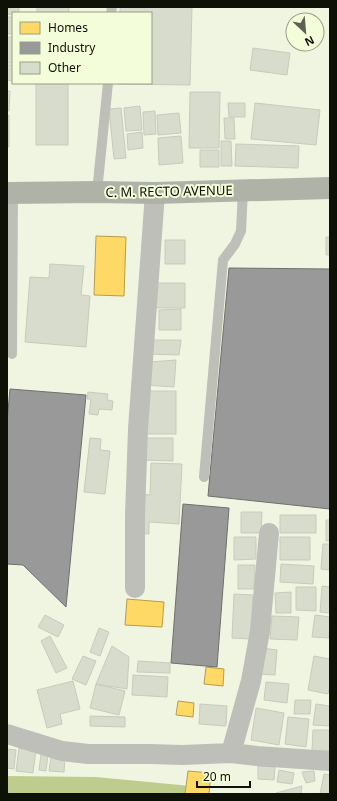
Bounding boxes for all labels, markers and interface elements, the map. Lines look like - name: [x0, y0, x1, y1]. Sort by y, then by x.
- legend: [12, 12, 152, 84]
- north arrow: [285, 12, 325, 52]
- text: Homes: [48, 19, 88, 36]
- text: N: [302, 33, 317, 50]
- text: Industry: [48, 39, 96, 56]
- text: Other: [48, 59, 81, 76]
- street label: C. M. RECTO AVENUE: [105, 181, 233, 201]
- scale bar: [197, 763, 250, 789]
- text: 20 m: [203, 768, 231, 785]

